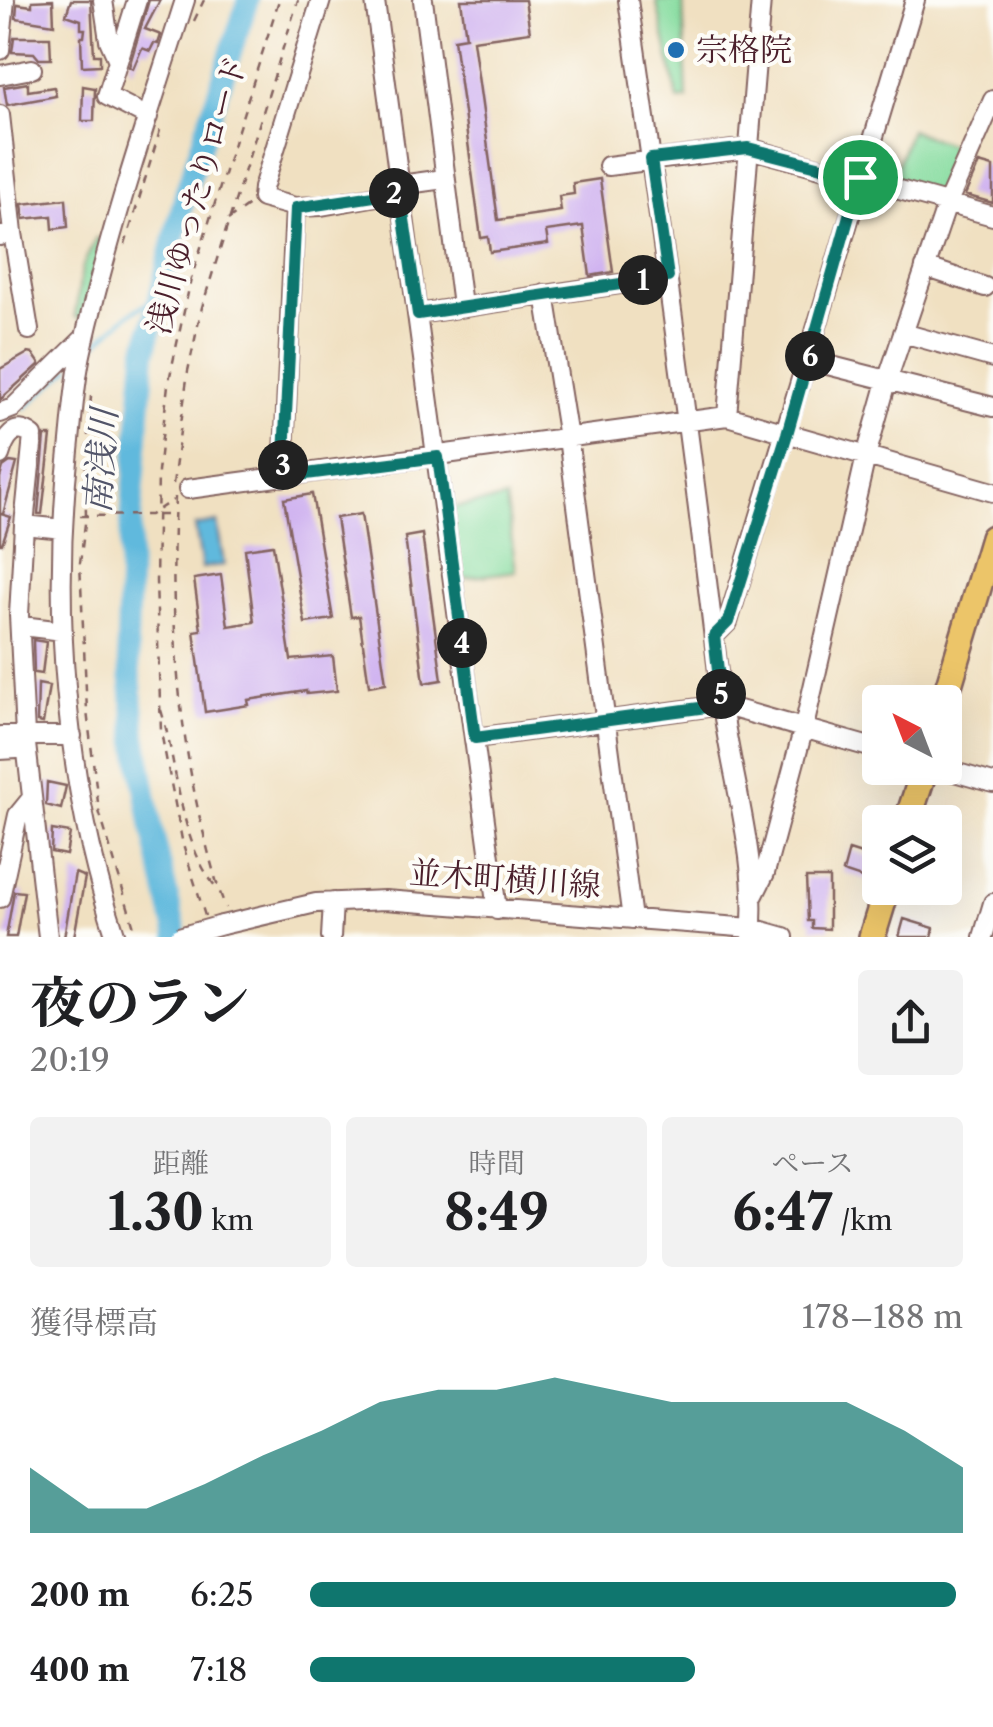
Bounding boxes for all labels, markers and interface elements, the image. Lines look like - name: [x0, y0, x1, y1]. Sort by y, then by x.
- place label: 宗格院: [696, 30, 792, 69]
- marker: 宗格院: [665, 39, 687, 61]
- street label: 浅川ゆったりロード: [138, 51, 255, 339]
- pin: [818, 135, 903, 220]
- icon: arrive: [833, 150, 888, 205]
- pin: 2: [369, 168, 419, 218]
- text: 2: [386, 176, 402, 210]
- pin: 1: [618, 255, 668, 305]
- text: 1: [637, 263, 649, 297]
- pin: 6: [785, 331, 835, 381]
- text: 6: [802, 339, 818, 373]
- water label: 南浅川: [75, 403, 126, 515]
- pin: 3: [258, 440, 308, 490]
- text: 3: [275, 448, 291, 482]
- pin: 4: [437, 618, 487, 668]
- text: 4: [454, 626, 470, 660]
- pin: 5: [696, 669, 746, 719]
- text: 5: [713, 677, 729, 711]
- north arrow: [862, 685, 962, 785]
- map controls: [862, 685, 962, 905]
- button: layers: [862, 805, 962, 905]
- street label: 並木町横川線: [408, 852, 602, 905]
- text: 夜のラン: [30, 969, 250, 1036]
- button: share: [858, 970, 963, 1075]
- text: 20:19: [30, 1040, 110, 1079]
- text: 距離: [152, 1146, 209, 1180]
- text: 時間: [468, 1146, 525, 1180]
- text: ペース: [771, 1146, 854, 1180]
- text: 1.30: [107, 1181, 204, 1243]
- text: 8:49: [444, 1181, 549, 1243]
- text: 6:47: [732, 1181, 833, 1243]
- text: km: [204, 1203, 254, 1237]
- text: /km: [833, 1203, 893, 1237]
- text: 178–188 m: [802, 1297, 963, 1336]
- text: 獲得標高: [30, 1303, 158, 1342]
- text: 200 m: [30, 1575, 130, 1614]
- text: 6:25: [190, 1575, 254, 1614]
- text: 400 m: [30, 1650, 130, 1689]
- text: 7:18: [190, 1650, 247, 1689]

